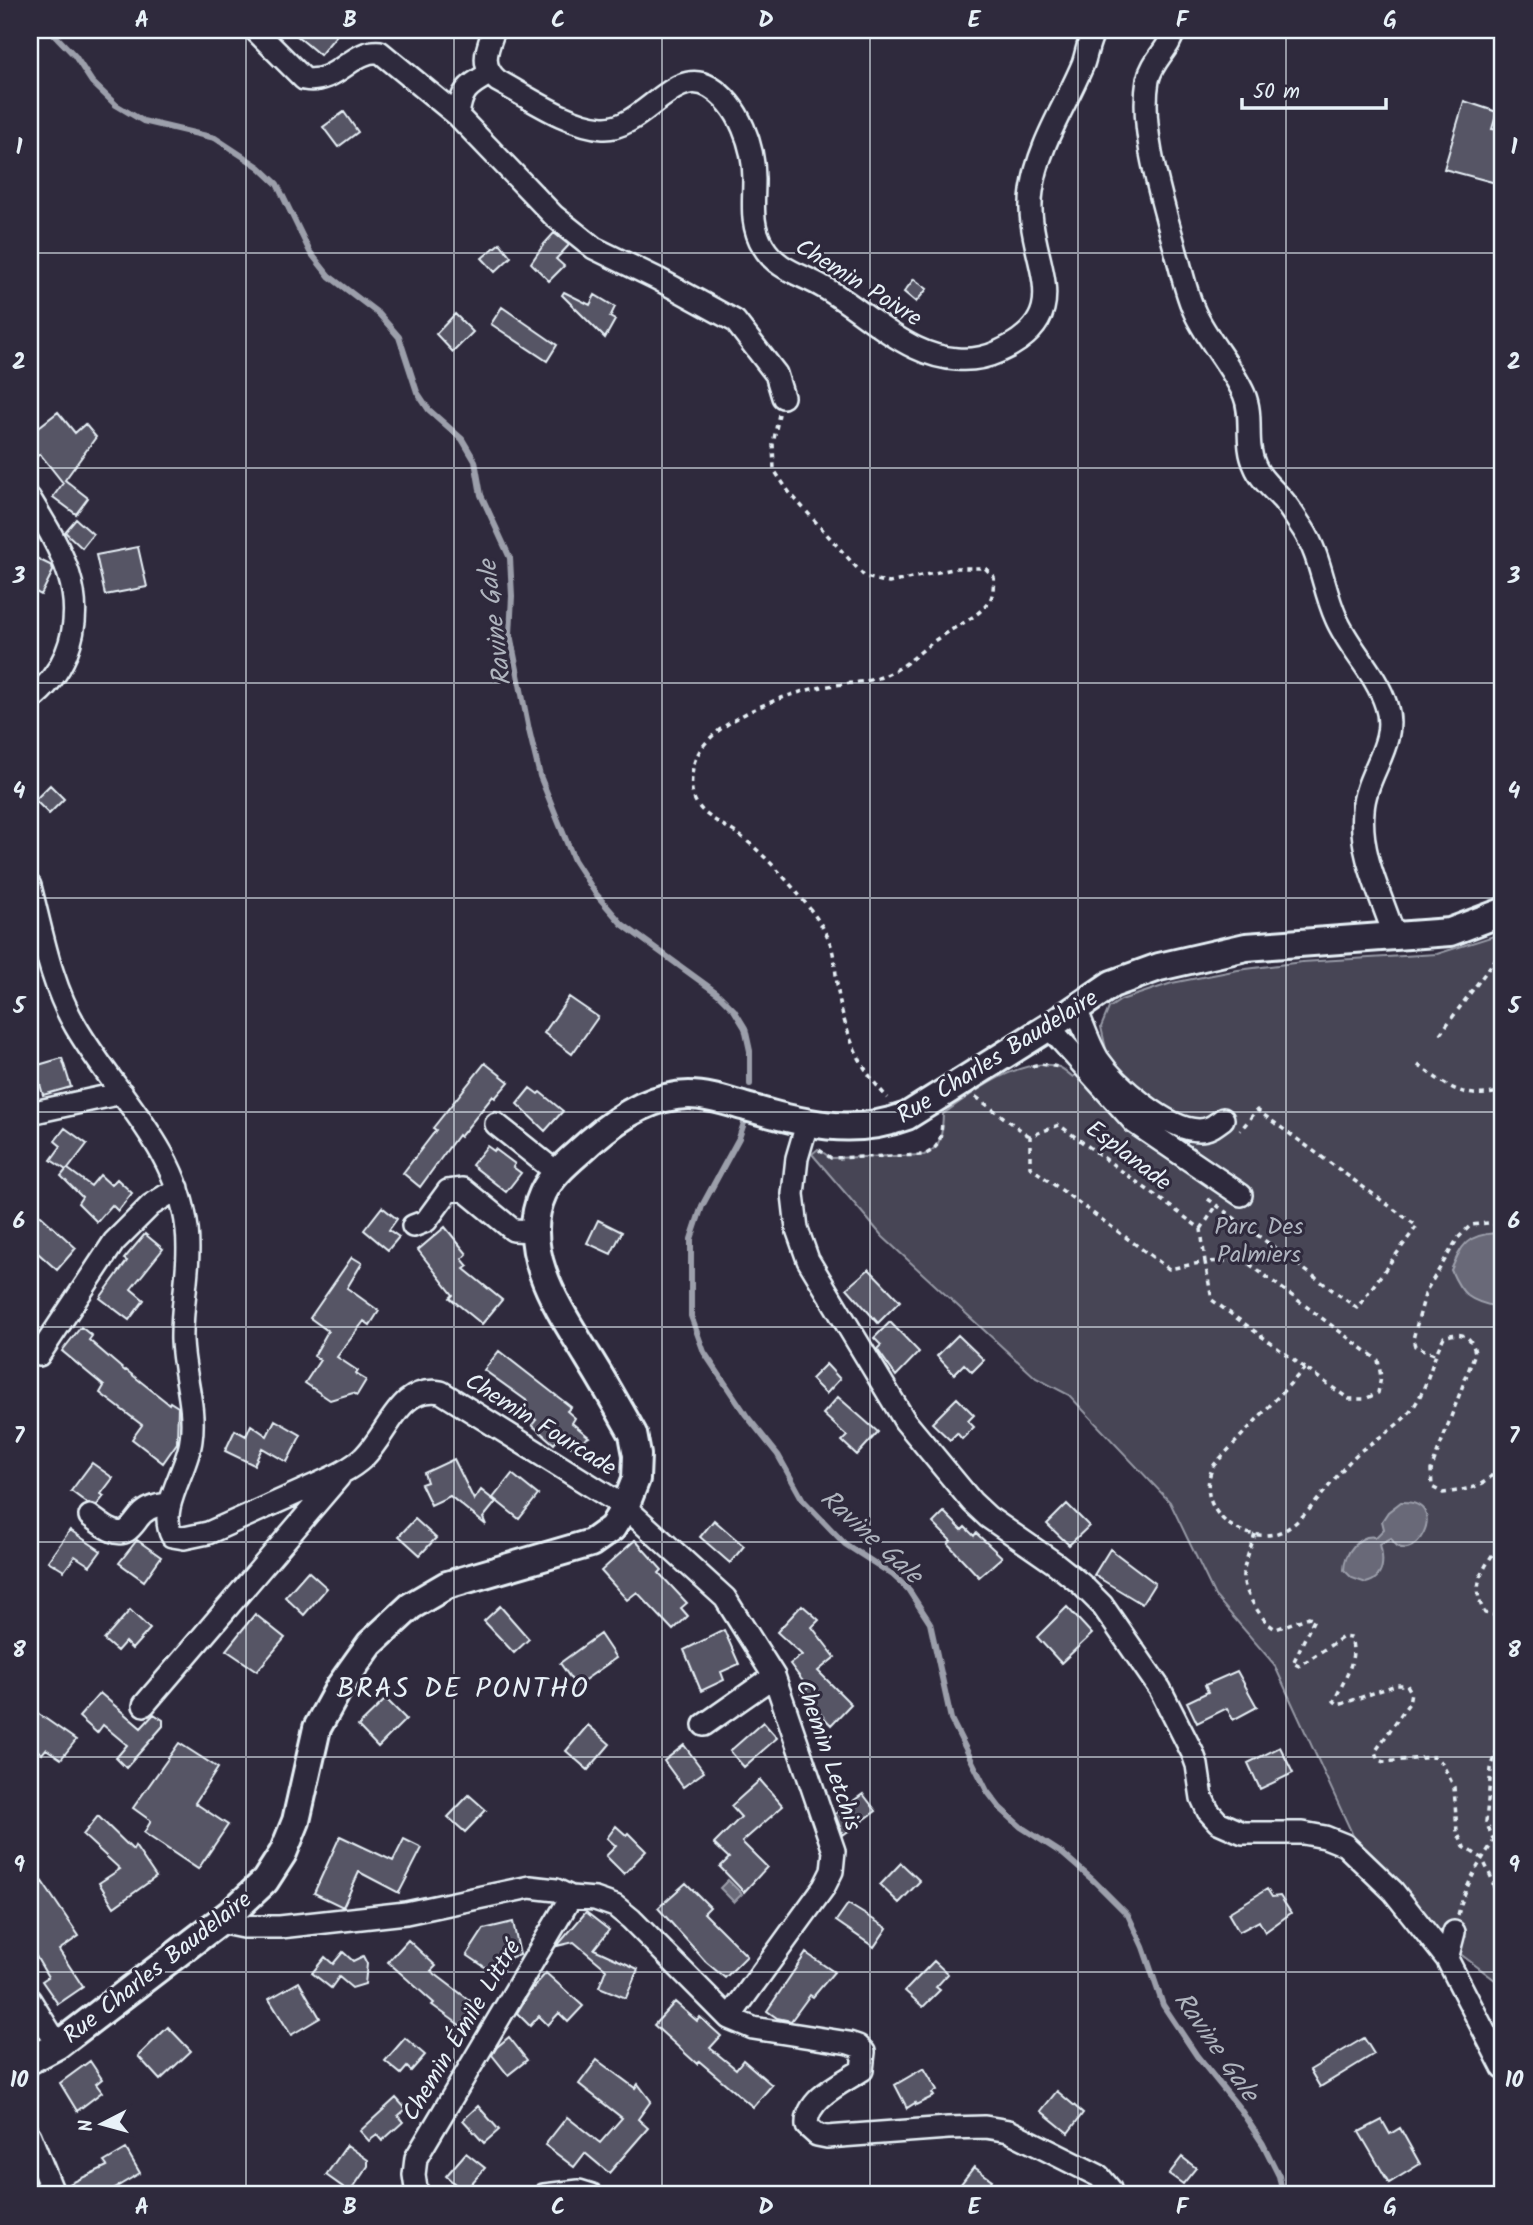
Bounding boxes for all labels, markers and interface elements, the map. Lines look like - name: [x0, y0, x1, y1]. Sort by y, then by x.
- text: A: [135, 3, 149, 39]
- text: B: [343, 3, 357, 39]
- text: C: [551, 3, 565, 39]
- text: D: [758, 3, 774, 39]
- text: E: [968, 3, 982, 39]
- text: F: [1176, 3, 1190, 39]
- text: G: [1383, 3, 1397, 39]
- scale bar: [1242, 66, 1386, 110]
- text: 50 m: [1253, 76, 1300, 109]
- text: 1: [16, 130, 23, 166]
- text: 1: [1511, 130, 1518, 166]
- street label: Chemin Poivre: [787, 229, 930, 338]
- text: 2: [12, 345, 26, 381]
- text: 2: [1507, 345, 1521, 381]
- water label: Ravine Gale: [467, 555, 525, 688]
- text: 3: [12, 559, 26, 595]
- text: 3: [1507, 559, 1521, 595]
- text: 4: [13, 774, 26, 810]
- text: 4: [1508, 774, 1521, 810]
- street label: Rue Charles Baudelaire: [889, 979, 1106, 1135]
- text: 5: [12, 989, 27, 1025]
- text: 5: [1507, 989, 1522, 1025]
- street label: Esplanade: [1077, 1111, 1180, 1202]
- text: 6: [13, 1204, 25, 1240]
- text: 6: [1508, 1204, 1520, 1240]
- park label: Parc Des Palmiers: [1214, 1208, 1304, 1275]
- street label: Chemin Fourcade: [457, 1363, 624, 1488]
- text: 7: [14, 1419, 26, 1455]
- text: 7: [1509, 1419, 1521, 1455]
- water label: Ravine Gale: [810, 1479, 933, 1597]
- text: 8: [12, 1633, 26, 1669]
- text: 8: [1507, 1633, 1521, 1669]
- district label: BRAS DE PONTHO: [336, 1667, 590, 1712]
- street label: Chemin Letchis: [783, 1674, 872, 1837]
- text: 9: [13, 1848, 25, 1884]
- text: 9: [1508, 1848, 1520, 1884]
- street label: Rue Charles Baudelaire: [55, 1881, 261, 2055]
- street label: Chemin Émile Littré: [392, 1931, 533, 2129]
- water label: Ravine Gale: [1162, 1983, 1270, 2113]
- text: 10: [10, 2063, 29, 2099]
- text: 10: [1505, 2063, 1524, 2099]
- north arrow: [66, 2088, 136, 2158]
- text: N: [72, 2118, 103, 2133]
- text: A: [135, 2190, 149, 2225]
- text: B: [343, 2190, 357, 2225]
- text: C: [551, 2190, 565, 2225]
- text: D: [758, 2190, 774, 2225]
- text: E: [968, 2190, 982, 2225]
- text: F: [1176, 2190, 1190, 2225]
- text: G: [1383, 2190, 1397, 2225]

